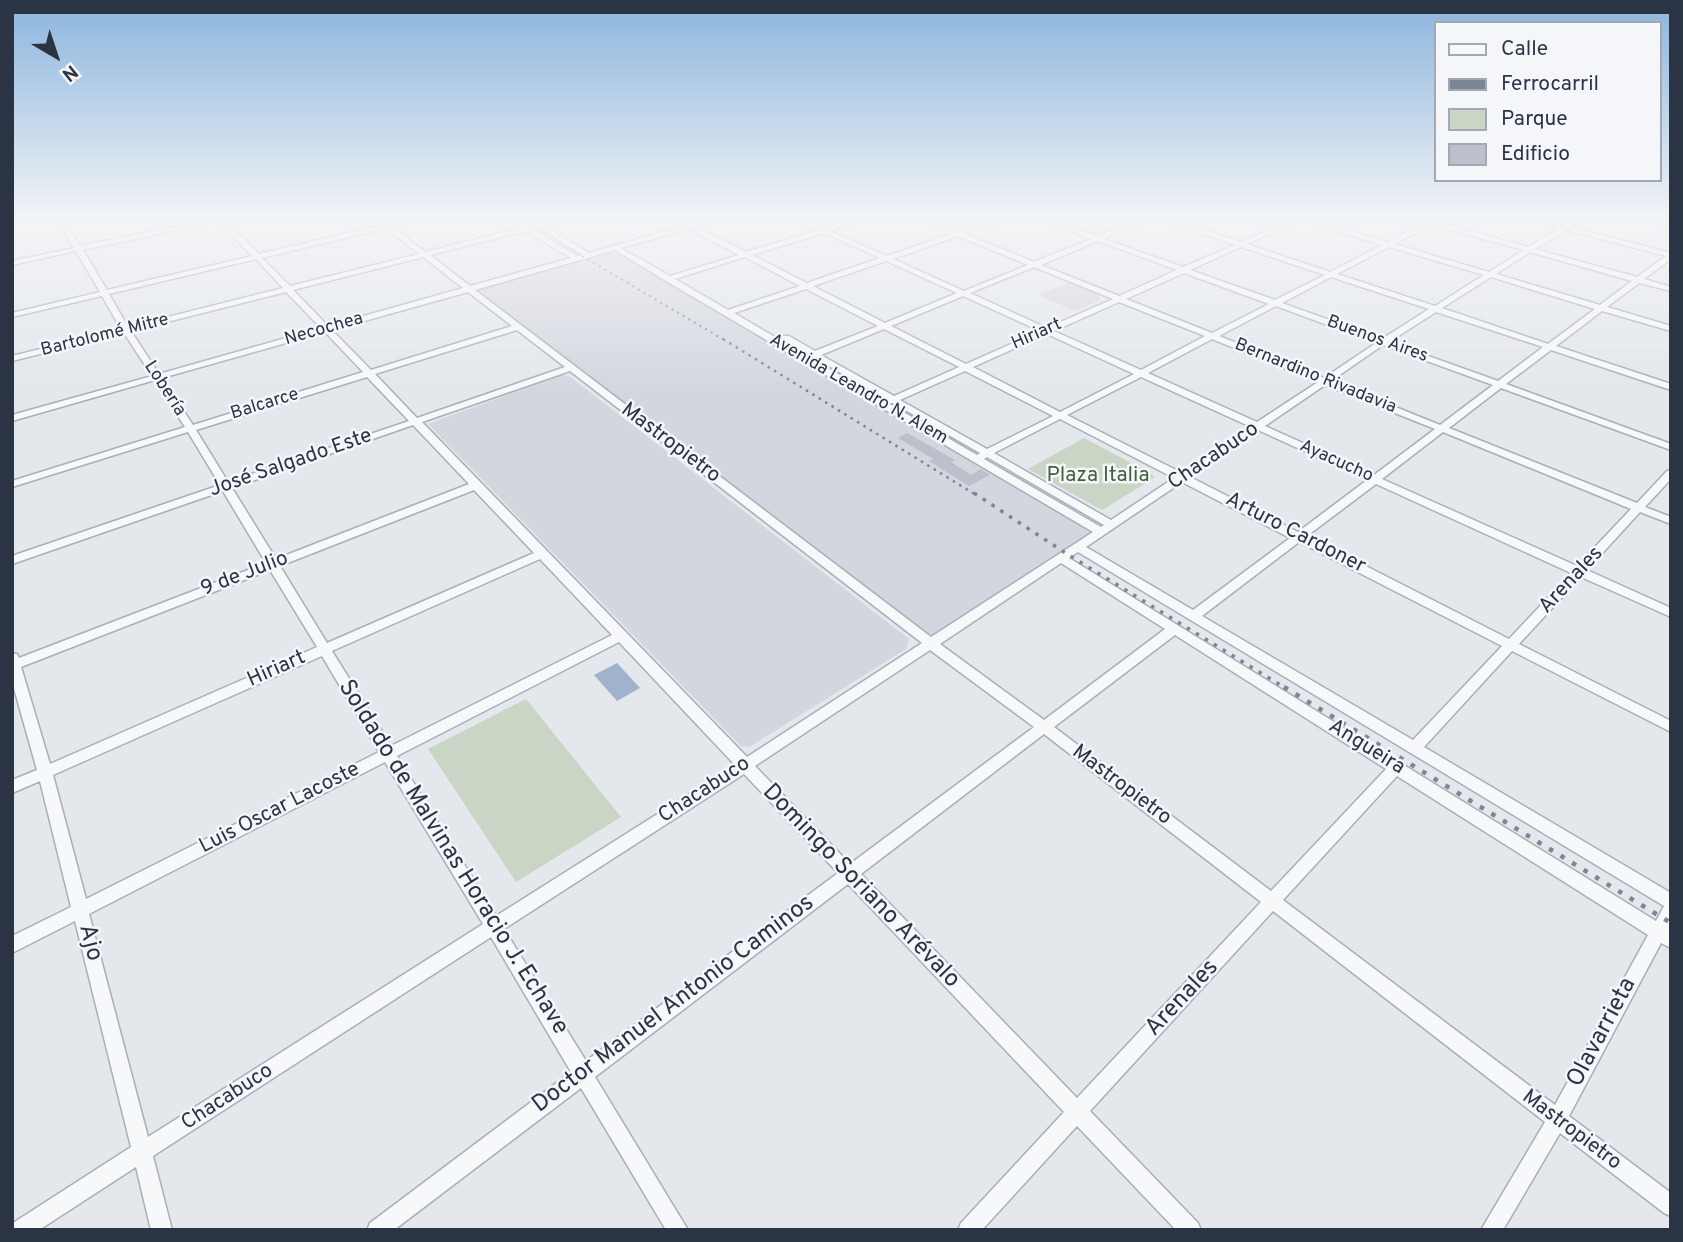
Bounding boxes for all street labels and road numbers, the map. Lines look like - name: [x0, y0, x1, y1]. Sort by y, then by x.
- street label: Necochea: [282, 308, 366, 352]
- street label: Bartolomé Mitre: [39, 310, 171, 362]
- street label: Buenos Aires: [1324, 312, 1430, 368]
- street label: Hiriart: [1009, 314, 1065, 356]
- street label: Avenida Leandro N. Alem: [765, 330, 951, 450]
- street label: Bernardino Rivadavia: [1231, 335, 1399, 419]
- street label: Lobería: [138, 357, 190, 421]
- street label: Balcarce: [228, 384, 302, 426]
- street label: Mastropietro: [615, 398, 725, 490]
- street label: Chacabuco: [1164, 417, 1264, 497]
- street label: José Salgado Este: [206, 424, 376, 504]
- street label: Ayacucho: [1296, 436, 1376, 488]
- street label: Arturo Cardoner: [1221, 488, 1369, 580]
- street label: Arenales: [1535, 542, 1609, 620]
- street label: 9 de Julio: [198, 547, 292, 603]
- street label: Hiriart: [244, 646, 310, 694]
- street label: Soldado de Malvinas Horacio J. Echave: [330, 675, 574, 1041]
- street label: Angueira: [1323, 715, 1409, 781]
- street label: Mastropietro: [1066, 740, 1176, 832]
- street label: Chacabuco: [654, 752, 756, 830]
- street label: Luis Oscar Lacoste: [196, 758, 364, 860]
- street label: Domingo Soriano Arévalo: [755, 779, 965, 995]
- street label: Doctor Manuel Antonio Caminos: [527, 890, 821, 1120]
- street label: Ajo: [71, 922, 107, 964]
- street label: Arenales: [1140, 955, 1226, 1043]
- street label: Olavarrieta: [1562, 973, 1644, 1093]
- street label: Chacabuco: [177, 1059, 279, 1137]
- street label: Mastropietro: [1516, 1085, 1626, 1177]

